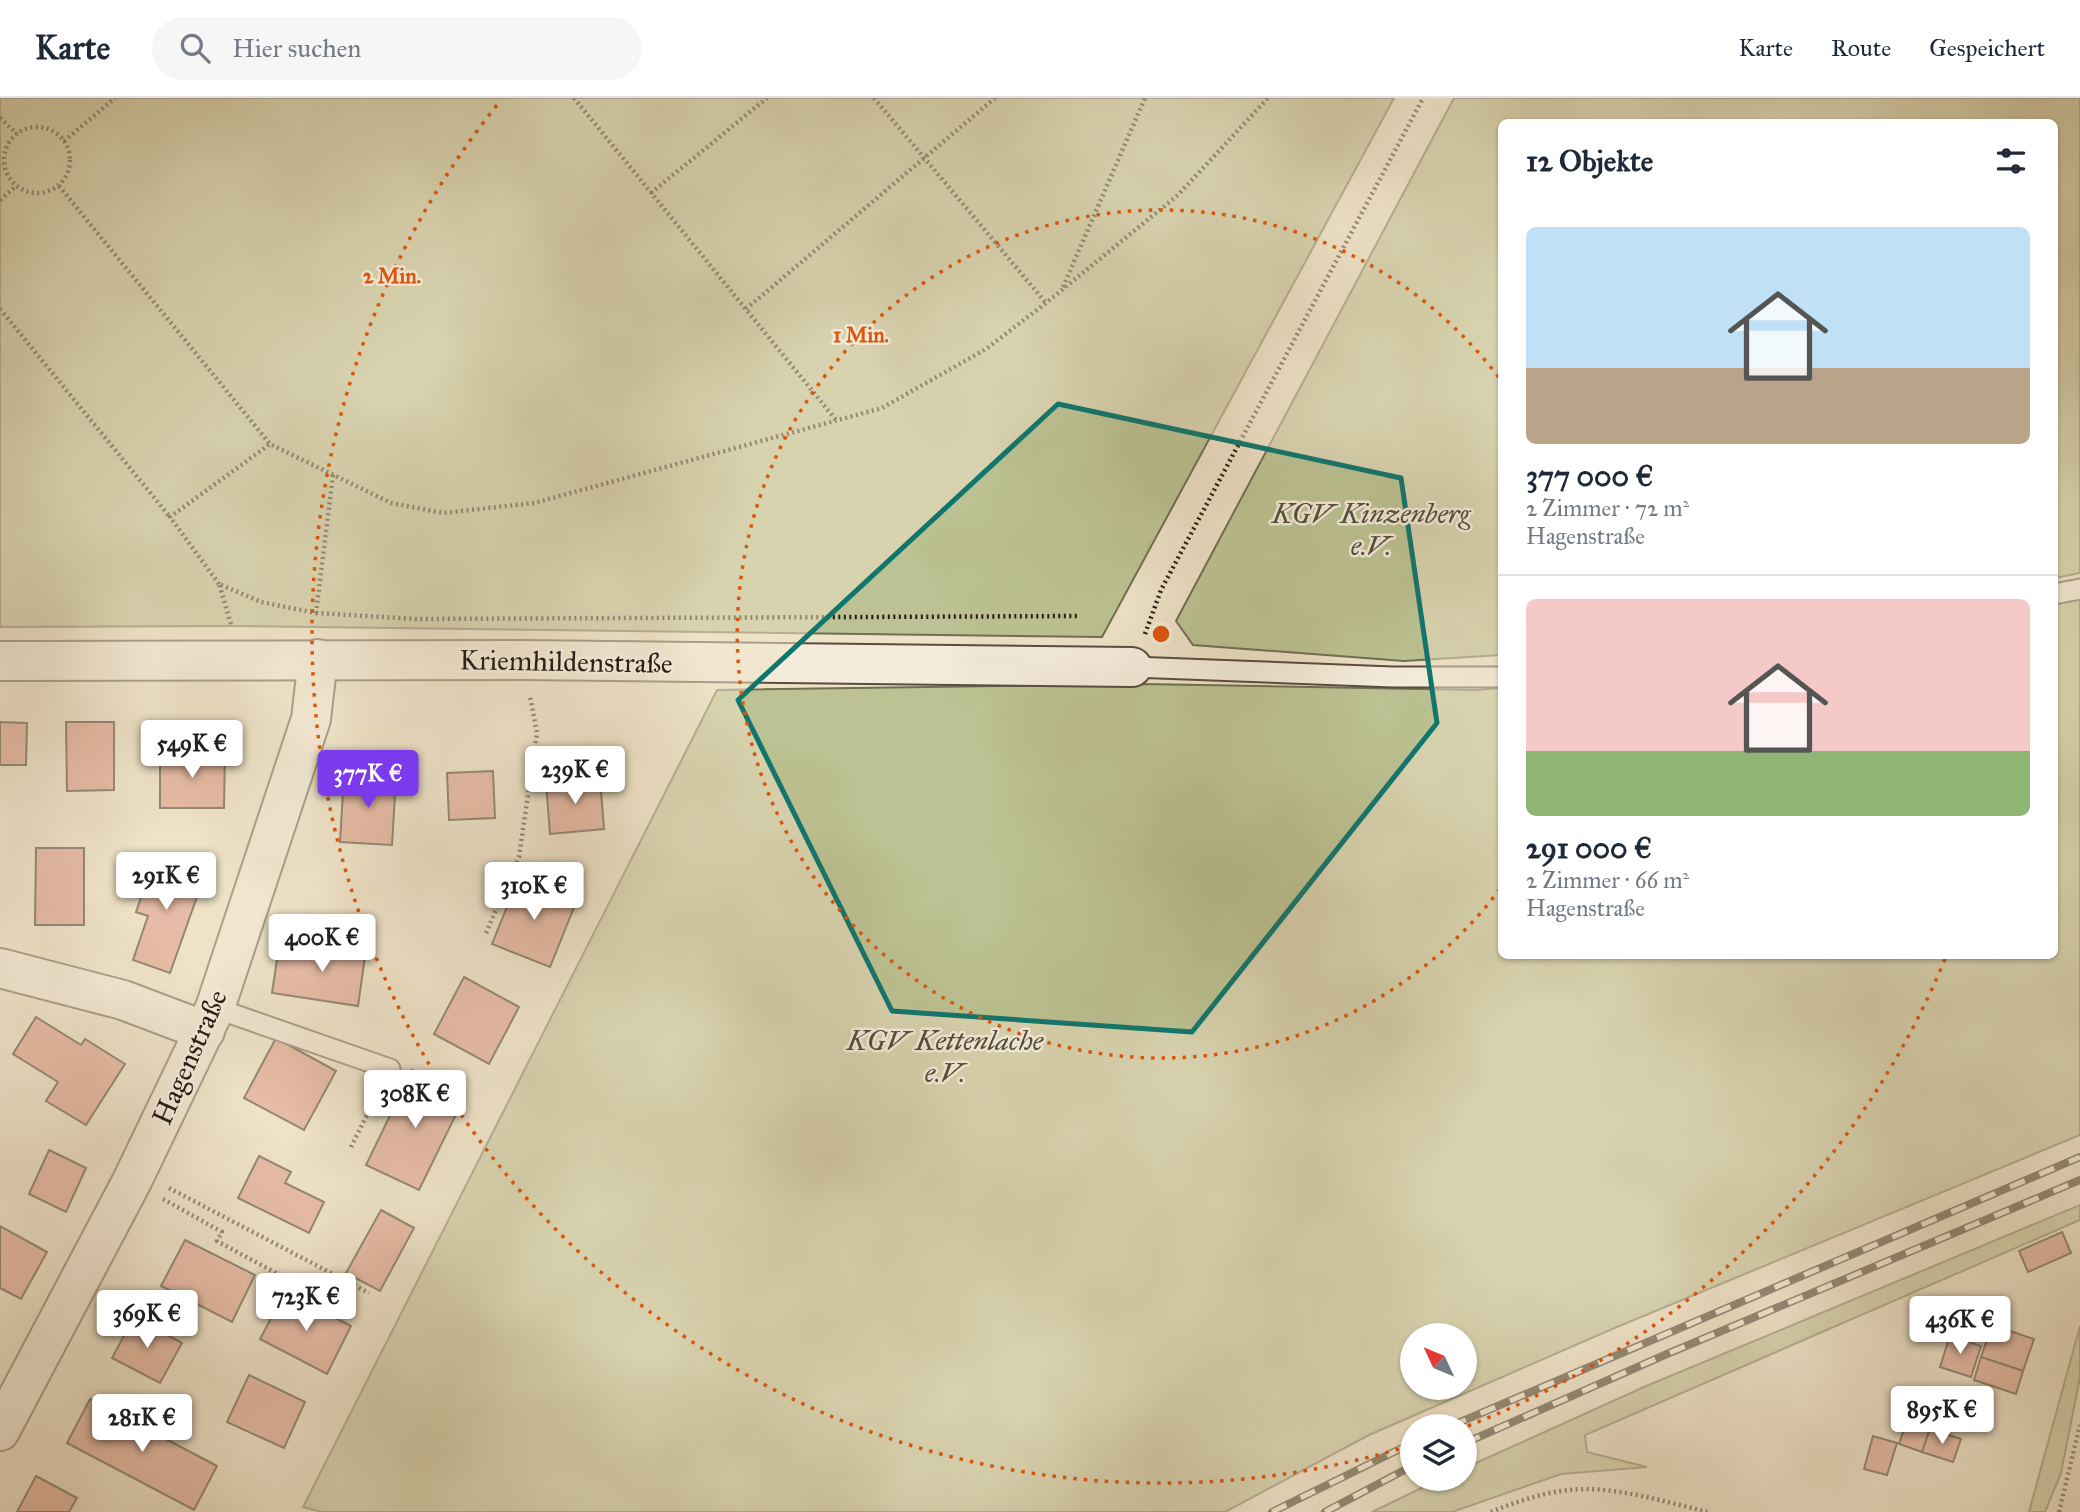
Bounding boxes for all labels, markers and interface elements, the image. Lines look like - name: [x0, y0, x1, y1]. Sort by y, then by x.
- search box: [152, 17, 642, 80]
- text: Karte: [35, 28, 110, 68]
- icon: search: [176, 29, 214, 67]
- text: Hier suchen: [232, 32, 361, 64]
- text: Karte: [1738, 33, 1793, 63]
- text: Route: [1831, 33, 1891, 63]
- text: Gespeichert: [1929, 33, 2045, 63]
- icon: filters: [1992, 142, 2030, 180]
- text: 12 Objekte: [1526, 143, 1653, 179]
- text: 2 Min.: [363, 263, 421, 289]
- icon: home: [1715, 273, 1841, 399]
- text: 1 Min.: [833, 322, 889, 348]
- text: 377 000 €: [1526, 458, 1654, 494]
- text: 2 Zimmer · 72 m²: [1526, 494, 1689, 522]
- park label: KGV Kinzenberg e.V.: [1270, 496, 1472, 563]
- text: Hagenstraße: [1526, 522, 1645, 550]
- centre of rings: [1149, 622, 1173, 646]
- street label: Kriemhildenstraße: [459, 642, 673, 681]
- icon: home: [1715, 645, 1841, 771]
- pin: 549K €: [135, 720, 249, 780]
- text: 549K €: [157, 729, 227, 757]
- pin: 239K €: [518, 746, 632, 806]
- pin: 377K €: [311, 750, 425, 810]
- text: 239K €: [541, 755, 609, 783]
- text: 377K €: [334, 759, 402, 787]
- text: 291 000 €: [1526, 830, 1652, 866]
- pin: 291K €: [109, 852, 223, 912]
- text: 291K €: [132, 861, 200, 889]
- pin: 310K €: [477, 862, 591, 922]
- text: 2 Zimmer · 66 m²: [1526, 866, 1689, 894]
- text: 310K €: [501, 871, 567, 899]
- text: Hagenstraße: [1526, 894, 1645, 922]
- pin: 400K €: [265, 914, 379, 974]
- text: 400K €: [285, 923, 359, 951]
- street label: Hagenstraße: [144, 984, 235, 1130]
- park label: KGV Kettenlache e.V.: [845, 1023, 1044, 1090]
- pin: 308K €: [358, 1070, 472, 1130]
- text: 308K €: [380, 1079, 450, 1107]
- pin: 723K €: [249, 1274, 363, 1333]
- text: 723K €: [272, 1282, 340, 1310]
- pin: 369K €: [90, 1290, 204, 1350]
- pin: 436K €: [1903, 1296, 2017, 1356]
- text: 369K €: [113, 1299, 181, 1327]
- text: 436K €: [1925, 1305, 1995, 1333]
- north arrow: [1400, 1323, 1477, 1400]
- map controls: [1400, 1323, 1477, 1491]
- pin: 895K €: [1885, 1386, 1999, 1446]
- pin: 281K €: [85, 1394, 199, 1454]
- text: 895K €: [1907, 1395, 1977, 1423]
- text: 281K €: [108, 1403, 176, 1431]
- button: layers: [1400, 1414, 1477, 1491]

